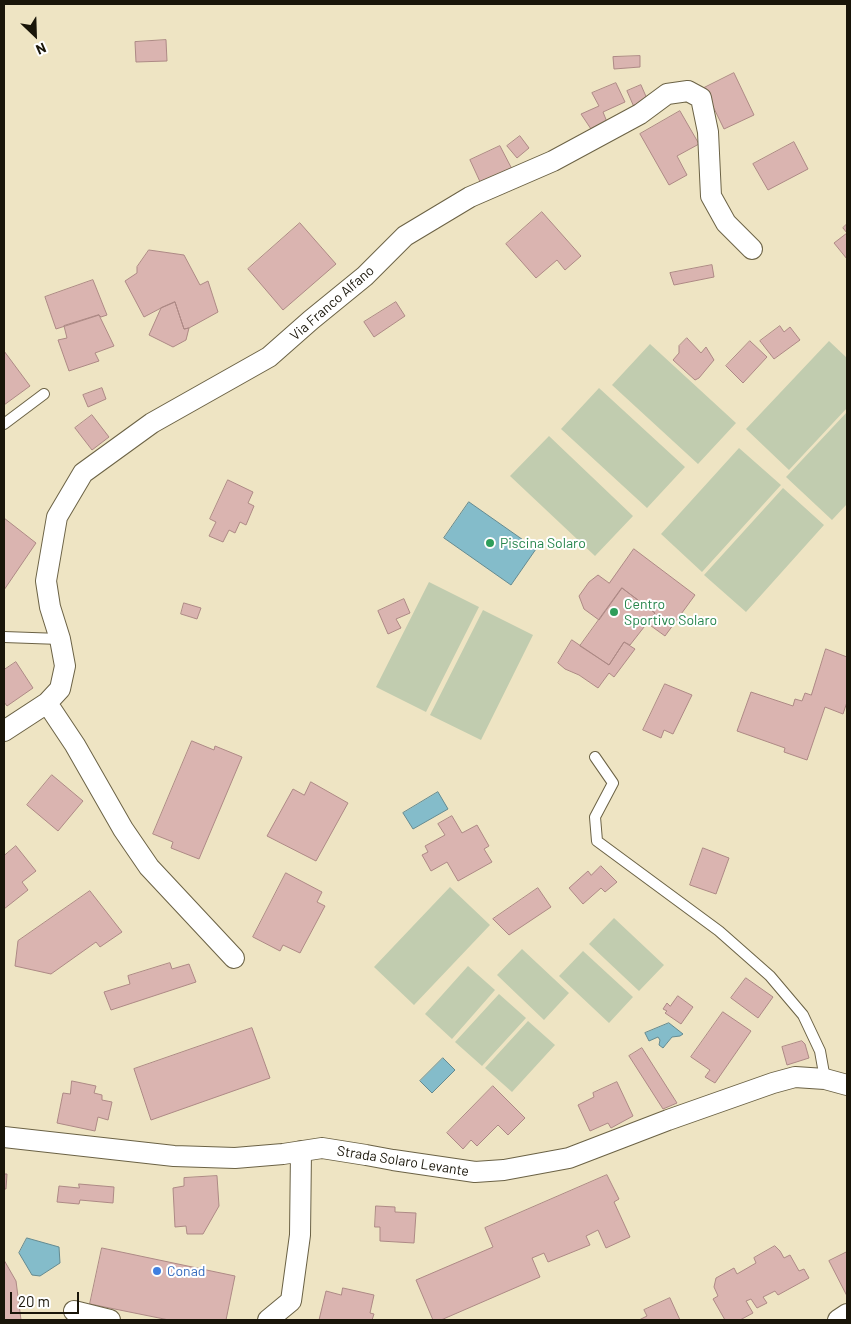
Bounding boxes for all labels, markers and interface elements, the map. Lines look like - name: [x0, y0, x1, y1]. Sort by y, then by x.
- north arrow: [10, 10, 60, 60]
- text: N: [34, 40, 49, 59]
- street label: Via Franco Alfano: [287, 262, 377, 344]
- place label: Piscina Solaro: [500, 535, 586, 551]
- marker: Piscina Solaro: [484, 537, 496, 549]
- place label: Centro Sportivo Solaro: [624, 596, 717, 628]
- marker: Centro Sportivo Solaro: [608, 606, 620, 618]
- street label: Strada Solaro Levante: [336, 1142, 470, 1180]
- place label: Conad: [167, 1263, 205, 1279]
- marker: Conad: [151, 1265, 163, 1277]
- scale bar: [12, 1282, 81, 1314]
- text: 20 m: [18, 1292, 50, 1310]

